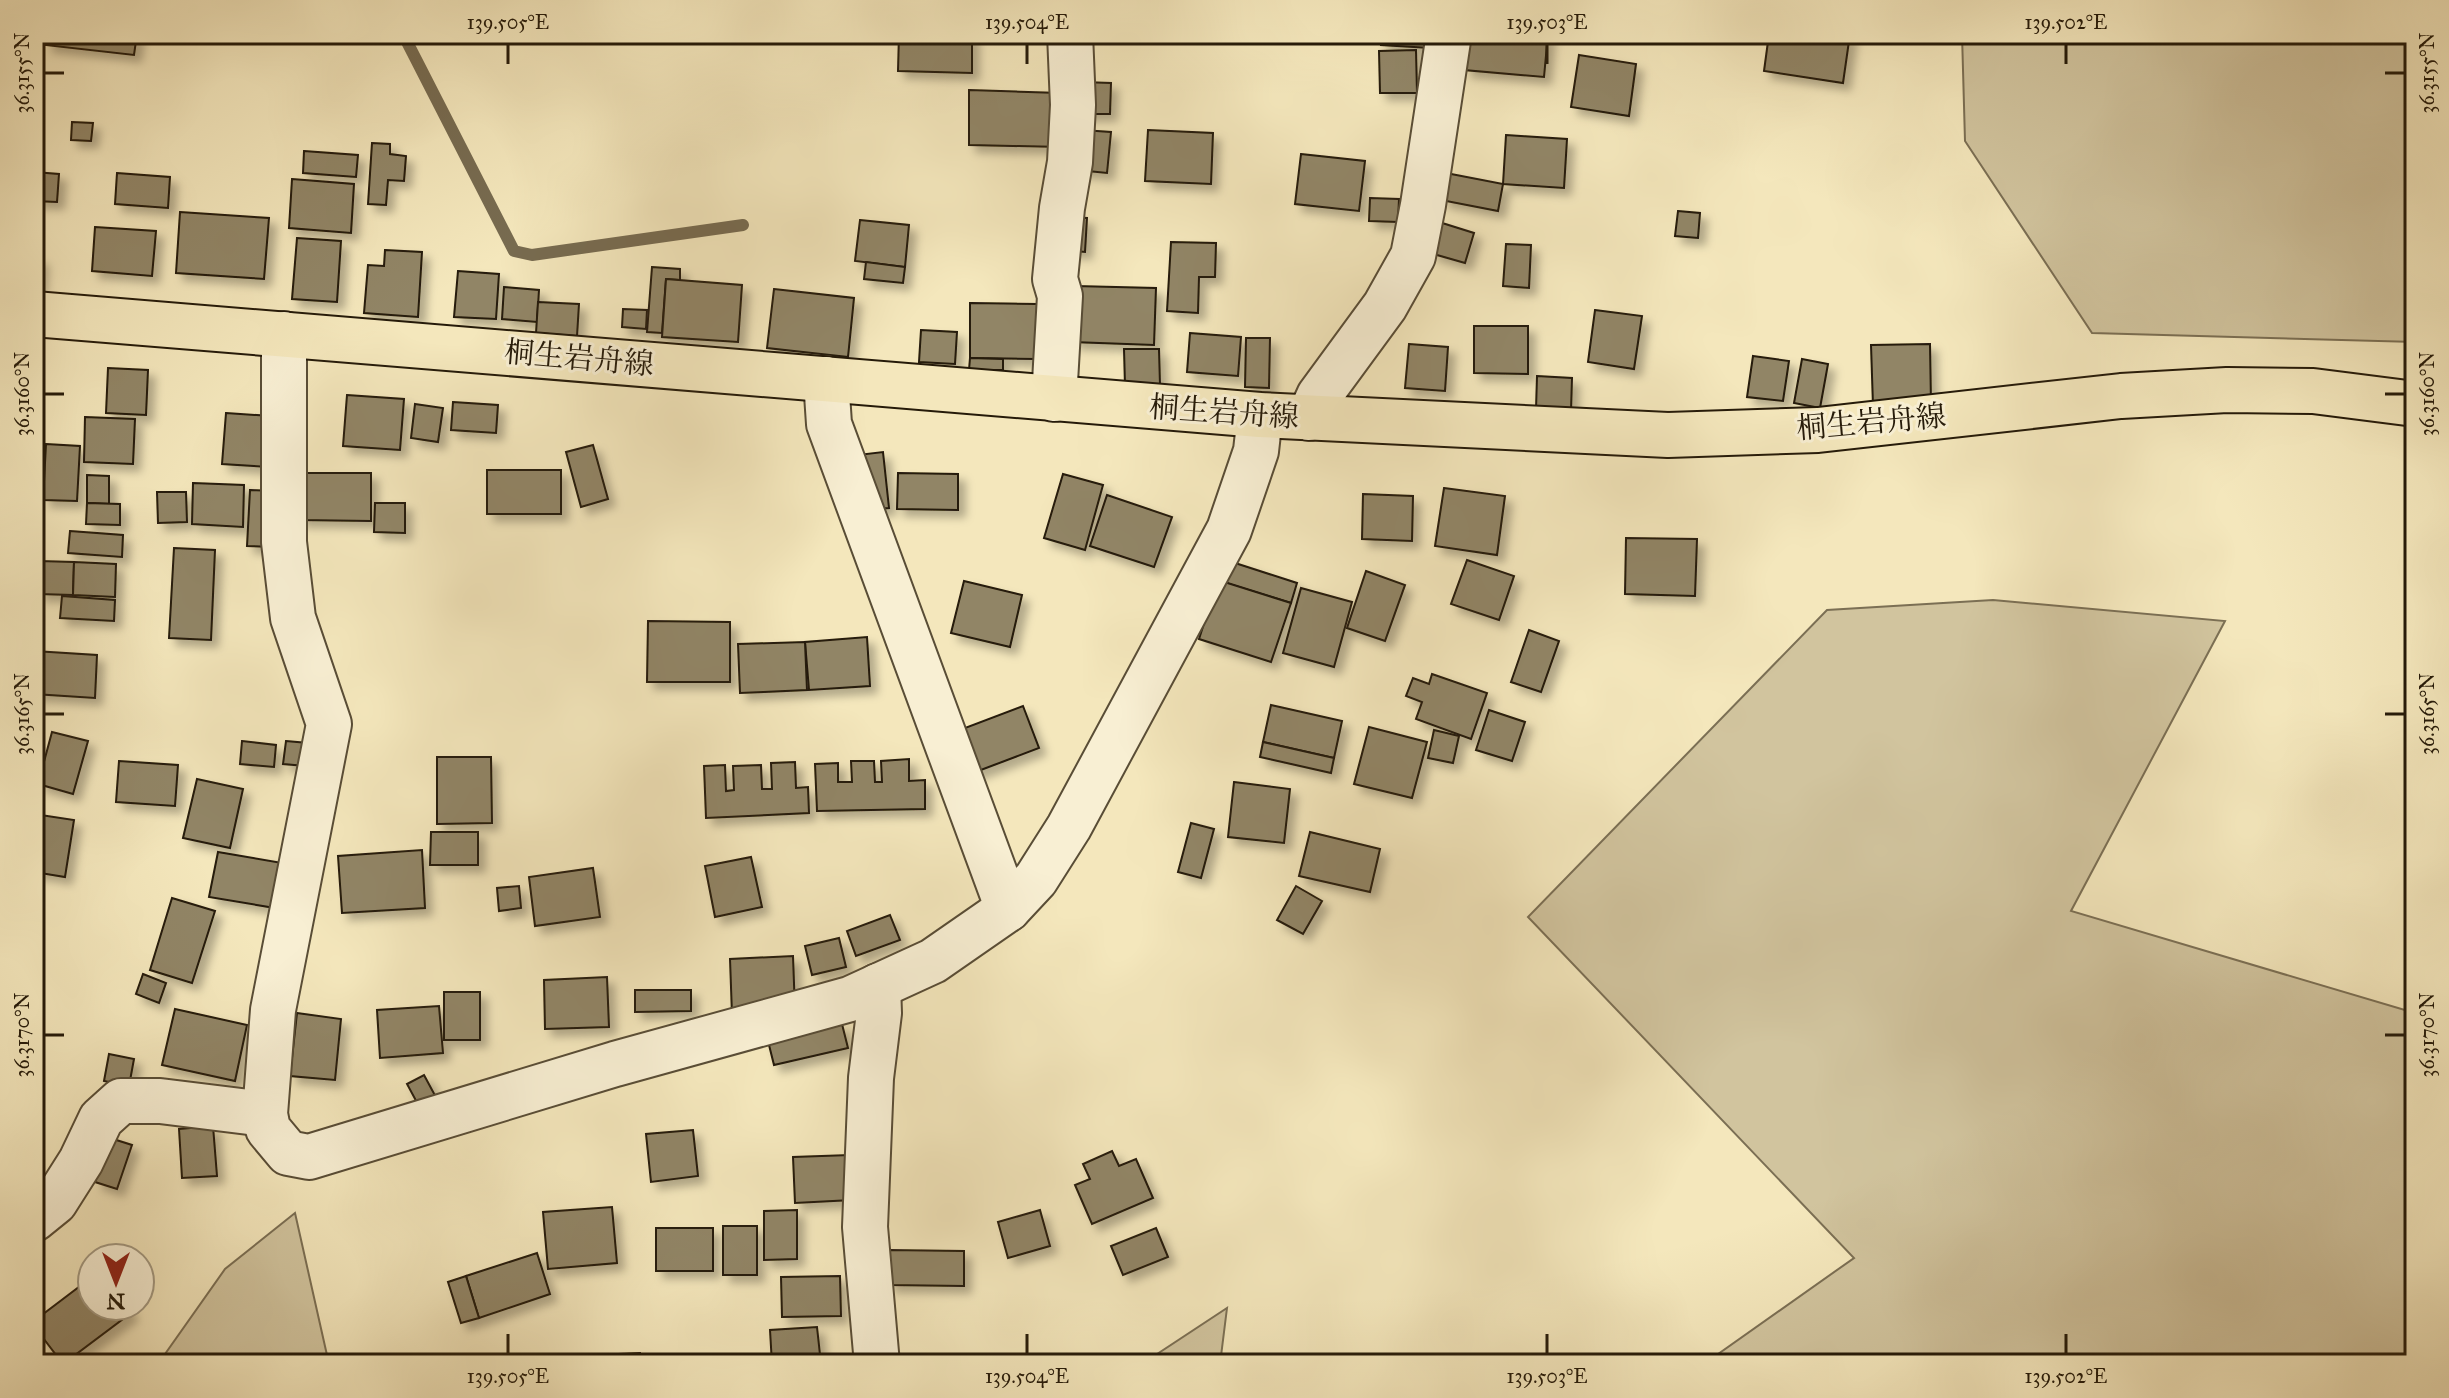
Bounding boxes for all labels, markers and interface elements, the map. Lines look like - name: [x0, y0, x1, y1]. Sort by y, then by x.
- text: 139.505°E: [467, 10, 549, 34]
- text: 139.504°E: [985, 10, 1069, 34]
- text: 139.503°E: [1506, 10, 1588, 34]
- text: 139.502°E: [2025, 10, 2107, 34]
- text: 36.3155°N: [10, 32, 34, 113]
- text: 36.3155°N: [2415, 32, 2439, 113]
- street label: 桐生岩舟線: [503, 334, 655, 382]
- text: 36.3160°N: [10, 352, 34, 436]
- text: 36.3160°N: [2415, 352, 2439, 436]
- street label: 桐生岩舟線: [1148, 389, 1300, 435]
- street label: 桐生岩舟線: [1795, 398, 1947, 446]
- text: 36.3165°N: [10, 673, 34, 755]
- text: 36.3165°N: [2415, 673, 2439, 755]
- text: 36.3170°N: [10, 993, 34, 1077]
- text: 36.3170°N: [2415, 993, 2439, 1077]
- north arrow: [76, 1242, 156, 1322]
- text: N: [106, 1288, 125, 1315]
- text: 139.505°E: [467, 1364, 549, 1388]
- text: 139.504°E: [985, 1364, 1069, 1388]
- text: 139.503°E: [1506, 1364, 1588, 1388]
- text: 139.502°E: [2025, 1364, 2107, 1388]

